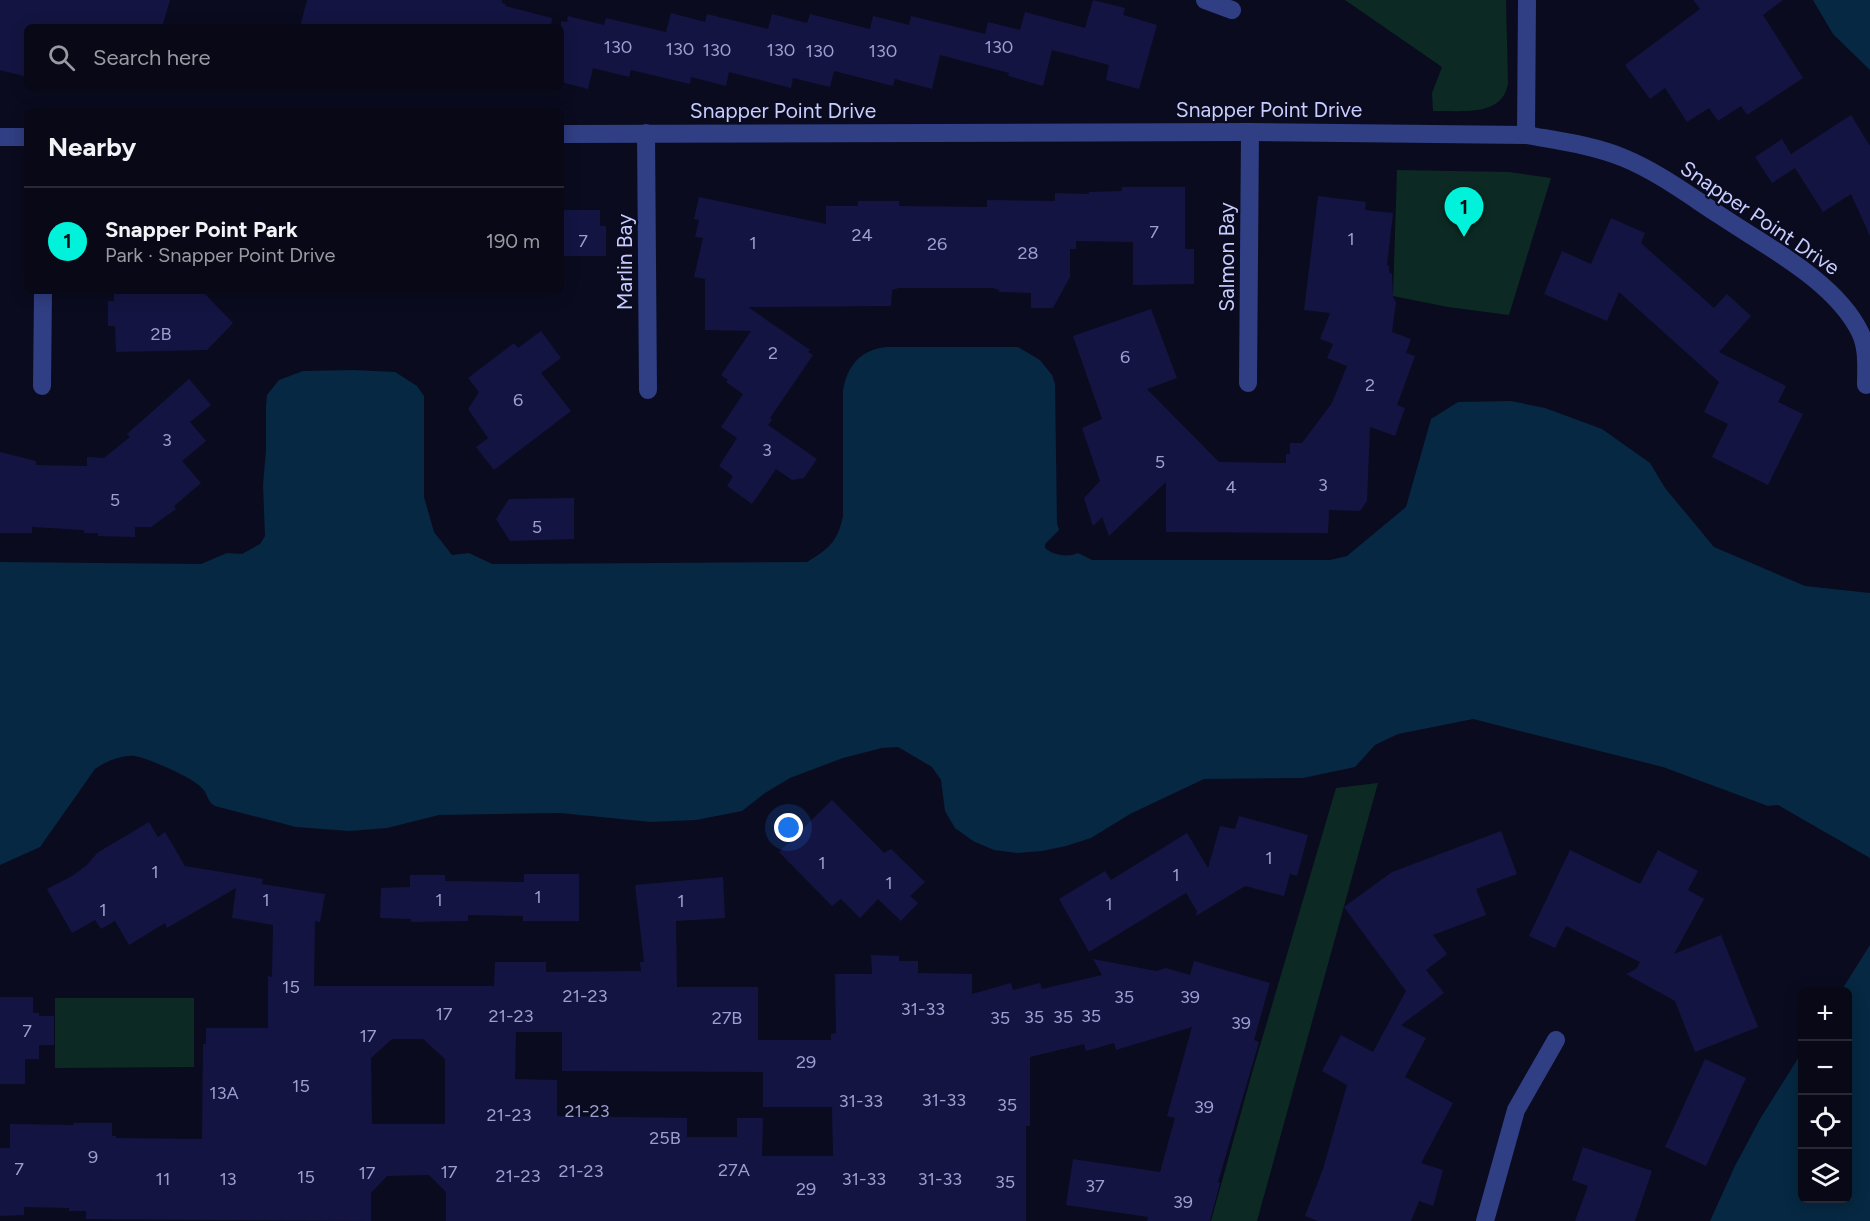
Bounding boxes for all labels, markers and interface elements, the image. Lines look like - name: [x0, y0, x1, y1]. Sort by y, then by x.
- search box: [24, 24, 564, 90]
- house number: 130: [604, 36, 632, 58]
- house number: 130: [985, 36, 1013, 58]
- house number: 130: [666, 38, 694, 60]
- house number: 130: [703, 39, 731, 61]
- house number: 130: [767, 39, 795, 61]
- house number: 130: [806, 40, 834, 62]
- house number: 130: [869, 40, 897, 62]
- icon: search: [45, 41, 78, 74]
- text: Search here: [93, 44, 211, 71]
- street label: Snapper Point Drive: [1176, 97, 1362, 122]
- street label: Snapper Point Drive: [690, 98, 876, 123]
- text: Nearby: [48, 131, 136, 163]
- street label: Snapper Point Drive: [1676, 155, 1844, 280]
- pin: 1: [1444, 188, 1484, 237]
- street label: Salmon Bay: [1214, 202, 1239, 312]
- street label: Marlin Bay: [612, 214, 637, 310]
- text: Snapper Point Park: [105, 216, 298, 243]
- house number: 7: [1149, 221, 1159, 243]
- house number: 24: [851, 224, 873, 246]
- house number: 1: [1347, 228, 1355, 250]
- text: 1: [63, 229, 72, 253]
- text: 190 m: [486, 229, 540, 253]
- house number: 7: [578, 230, 588, 252]
- house number: 1: [749, 232, 757, 254]
- house number: 26: [927, 233, 947, 255]
- house number: 28: [1017, 242, 1039, 264]
- text: Park · Snapper Point Drive: [105, 243, 335, 267]
- house number: 2B: [150, 323, 172, 345]
- house number: 2: [768, 342, 778, 364]
- house number: 6: [1120, 346, 1130, 368]
- house number: 2: [1365, 374, 1375, 396]
- house number: 6: [513, 389, 523, 411]
- house number: 3: [162, 429, 172, 451]
- house number: 3: [762, 439, 772, 461]
- house number: 5: [1155, 451, 1165, 473]
- house number: 3: [1318, 474, 1328, 496]
- house number: 4: [1225, 476, 1237, 498]
- house number: 5: [110, 489, 120, 511]
- house number: 5: [532, 516, 542, 538]
- your location: [774, 813, 803, 842]
- house number: 1: [1265, 847, 1273, 869]
- house number: 1: [818, 852, 826, 874]
- house number: 1: [151, 861, 159, 883]
- house number: 1: [1172, 864, 1180, 886]
- house number: 1: [885, 872, 893, 894]
- house number: 1: [534, 886, 542, 908]
- house number: 1: [262, 889, 270, 911]
- house number: 1: [435, 889, 443, 911]
- house number: 1: [677, 890, 685, 912]
- house number: 1: [1105, 893, 1113, 915]
- house number: 1: [99, 899, 107, 921]
- house number: 15: [282, 976, 300, 998]
- house number: 21-23: [563, 985, 607, 1007]
- house number: 35: [1114, 986, 1134, 1008]
- house number: 39: [1180, 986, 1200, 1008]
- map controls: [1798, 987, 1852, 1203]
- button: +: [1798, 987, 1852, 1041]
- house number: 31-33: [901, 998, 945, 1020]
- house number: 17: [435, 1003, 453, 1025]
- house number: 21-23: [489, 1005, 533, 1027]
- house number: 35: [1081, 1005, 1101, 1027]
- house number: 35: [1024, 1006, 1044, 1028]
- house number: 35: [1053, 1006, 1073, 1028]
- house number: 27B: [712, 1007, 742, 1029]
- house number: 35: [990, 1007, 1010, 1029]
- house number: 39: [1231, 1012, 1251, 1034]
- house number: 7: [22, 1020, 32, 1042]
- house number: 17: [359, 1025, 377, 1047]
- button: −: [1798, 1041, 1852, 1095]
- house number: 29: [796, 1051, 816, 1073]
- house number: 15: [292, 1075, 310, 1097]
- house number: 13A: [209, 1082, 239, 1104]
- house number: 31-33: [922, 1089, 966, 1111]
- house number: 31-33: [839, 1090, 883, 1112]
- house number: 35: [997, 1094, 1017, 1116]
- button: locate: [1798, 1095, 1852, 1149]
- house number: 39: [1194, 1096, 1214, 1118]
- house number: 21-23: [565, 1100, 609, 1122]
- house number: 21-23: [487, 1104, 531, 1126]
- house number: 25B: [649, 1127, 681, 1149]
- house number: 9: [88, 1146, 98, 1168]
- button: layers: [1798, 1149, 1852, 1203]
- house number: 7: [14, 1158, 24, 1180]
- house number: 27A: [718, 1159, 750, 1181]
- house number: 21-23: [559, 1160, 603, 1182]
- house number: 17: [440, 1161, 458, 1183]
- house number: 17: [358, 1162, 376, 1184]
- house number: 21-23: [496, 1165, 540, 1187]
- house number: 15: [297, 1166, 315, 1188]
- house number: 11: [156, 1168, 170, 1190]
- house number: 13: [219, 1168, 237, 1190]
- house number: 31-33: [842, 1168, 886, 1190]
- house number: 31-33: [918, 1168, 962, 1190]
- house number: 35: [995, 1171, 1015, 1193]
- house number: 37: [1085, 1175, 1105, 1197]
- house number: 29: [796, 1178, 816, 1200]
- house number: 39: [1173, 1191, 1193, 1213]

